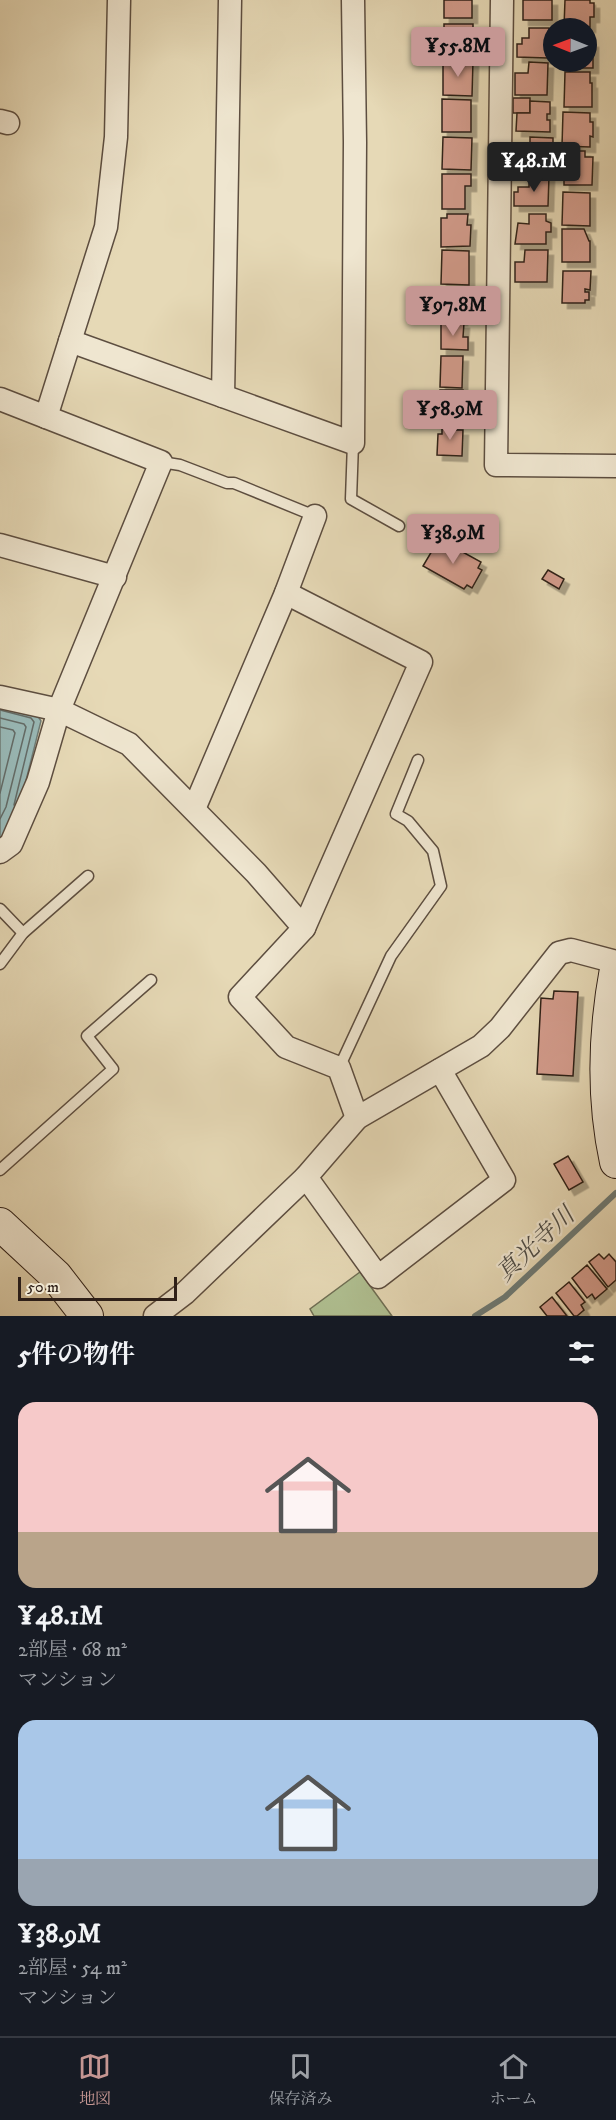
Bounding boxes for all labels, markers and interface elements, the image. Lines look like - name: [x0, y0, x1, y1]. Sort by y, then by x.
- north arrow: [543, 18, 597, 72]
- map controls: [543, 18, 597, 72]
- pin: ¥55.8M: [409, 27, 507, 78]
- text: ¥55.8M: [425, 34, 491, 59]
- pin: ¥48.1M: [485, 142, 583, 193]
- text: ¥48.1M: [501, 149, 567, 174]
- pin: ¥97.8M: [404, 286, 502, 337]
- text: ¥97.8M: [420, 293, 486, 318]
- pin: ¥58.9M: [401, 390, 499, 441]
- text: ¥58.9M: [417, 397, 483, 422]
- pin: ¥38.9M: [404, 514, 502, 565]
- text: ¥38.9M: [421, 521, 485, 546]
- water label: 真光寺川: [490, 1199, 583, 1288]
- scale bar: [18, 1274, 177, 1302]
- text: 50 m: [27, 1277, 59, 1297]
- icon: filters: [565, 1336, 598, 1369]
- text: 5件の物件: [18, 1339, 135, 1372]
- icon: home: [254, 1441, 362, 1549]
- text: ¥48.1M: [18, 1600, 103, 1633]
- text: 2部屋 · 68 m²: [18, 1638, 127, 1663]
- text: マンション: [18, 1668, 117, 1693]
- icon: home: [254, 1759, 362, 1867]
- text: ¥38.9M: [18, 1918, 101, 1951]
- text: 2部屋 · 54 m²: [18, 1956, 127, 1981]
- text: マンション: [18, 1986, 117, 2011]
- tab: 地図: [78, 2050, 111, 2109]
- tab: 保存済み: [268, 2050, 332, 2109]
- tab: ホーム: [489, 2050, 537, 2109]

